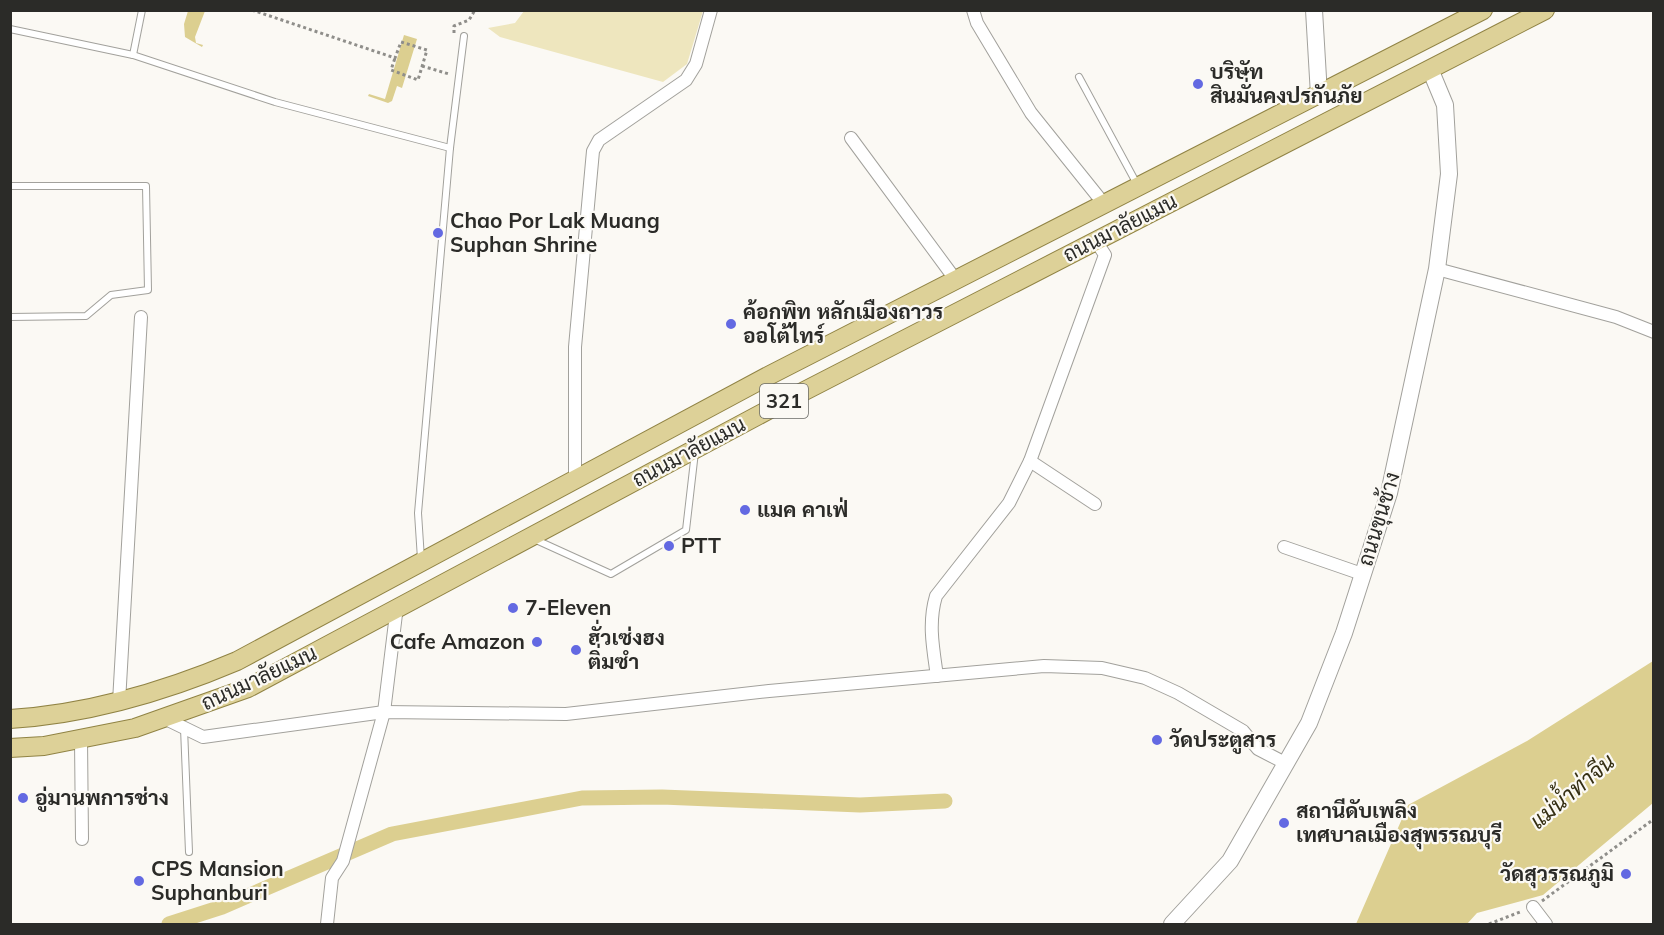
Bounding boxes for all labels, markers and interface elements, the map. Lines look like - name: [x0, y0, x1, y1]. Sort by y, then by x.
- place label: บริษัท สินมั่นคงปรกันภัย: [1210, 58, 1363, 108]
- marker: บริษัท สินมั่นคงปรกันภัย: [1191, 77, 1205, 91]
- street label: ถนนมาลัยแมน: [1058, 187, 1181, 267]
- place label: Chao Por Lak Muang Suphan Shrine: [450, 207, 660, 257]
- marker: Chao Por Lak Muang Suphan Shrine: [431, 226, 445, 240]
- place label: ค้อกพิท หลักเมืองถาวร ออโต้ไทร์: [743, 298, 943, 348]
- marker: ค้อกพิท หลักเมืองถาวร ออโต้ไทร์: [724, 317, 738, 331]
- road number: 321: [760, 384, 808, 418]
- street label: ถนนมาลัยแมน: [627, 410, 750, 492]
- street label: ถนนขุนช้าง: [1351, 468, 1407, 570]
- place label: แมค คาเฟ่: [757, 496, 848, 522]
- marker: แมค คาเฟ่: [738, 503, 752, 517]
- place label: PTT: [681, 532, 721, 558]
- marker: PTT: [662, 539, 676, 553]
- place label: 7-Eleven: [525, 594, 612, 620]
- marker: 7-Eleven: [506, 601, 520, 615]
- place label: ฮั่วเซ่งฮง ติ่มซำ: [588, 619, 665, 674]
- place label: Cafe Amazon: [390, 628, 525, 654]
- marker: Cafe Amazon: [530, 635, 544, 649]
- street label: ถนนมาลัยแมน: [197, 639, 321, 715]
- marker: ฮั่วเซ่งฮง ติ่มซำ: [569, 643, 583, 657]
- place label: วัดประตูสาร: [1169, 726, 1276, 754]
- marker: วัดประตูสาร: [1150, 733, 1164, 747]
- water label: แม่น้ำท่าจีน: [1521, 744, 1620, 835]
- place label: อู่มานพการช่าง: [35, 784, 169, 812]
- marker: อู่มานพการช่าง: [16, 791, 30, 805]
- place label: สถานีดับเพลิง เทศบาลเมืองสุพรรณบุรี: [1296, 797, 1502, 850]
- marker: สถานีดับเพลิง เทศบาลเมืองสุพรรณบุรี: [1277, 816, 1291, 830]
- place label: CPS Mansion Suphanburi: [151, 855, 284, 905]
- place label: วัดสุวรรณภูมิ: [1500, 860, 1614, 889]
- marker: วัดสุวรรณภูมิ: [1619, 867, 1633, 881]
- marker: CPS Mansion Suphanburi: [132, 874, 146, 888]

